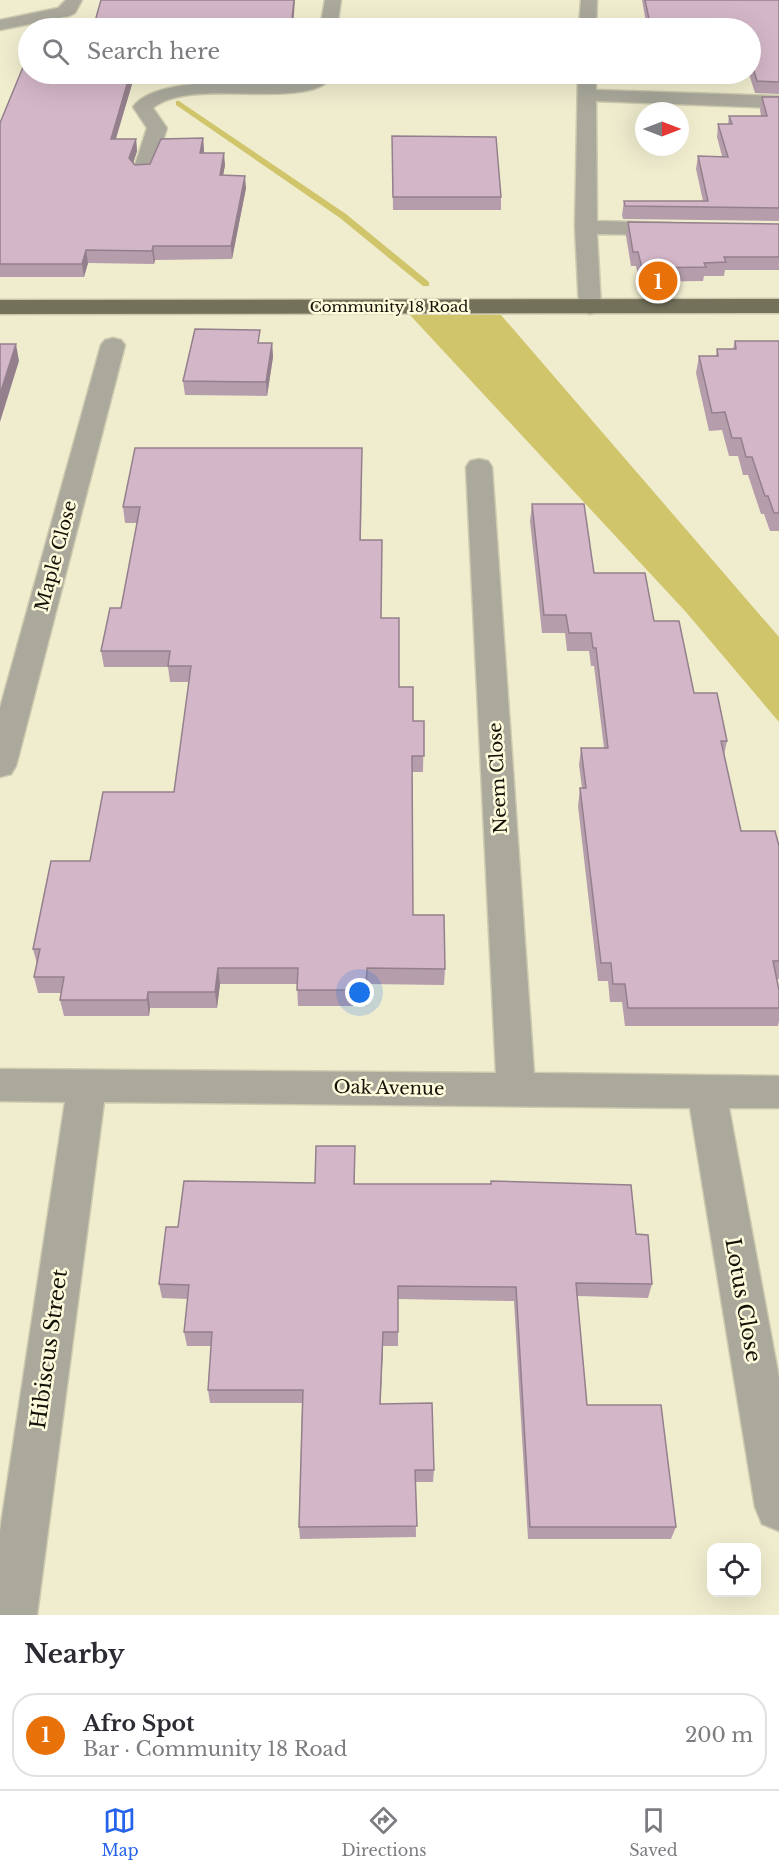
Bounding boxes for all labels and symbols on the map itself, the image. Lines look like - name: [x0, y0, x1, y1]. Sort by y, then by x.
- north arrow: [635, 102, 689, 156]
- pin: 1: [638, 258, 678, 304]
- street label: Community 18 Road: [310, 297, 468, 316]
- street label: Maple Close: [31, 498, 81, 614]
- street label: Neem Close: [484, 722, 512, 834]
- your location: [345, 978, 374, 1007]
- street label: Oak Avenue: [333, 1076, 445, 1100]
- street label: Lotus Close: [719, 1236, 767, 1364]
- street label: Hibiscus Street: [25, 1267, 73, 1431]

